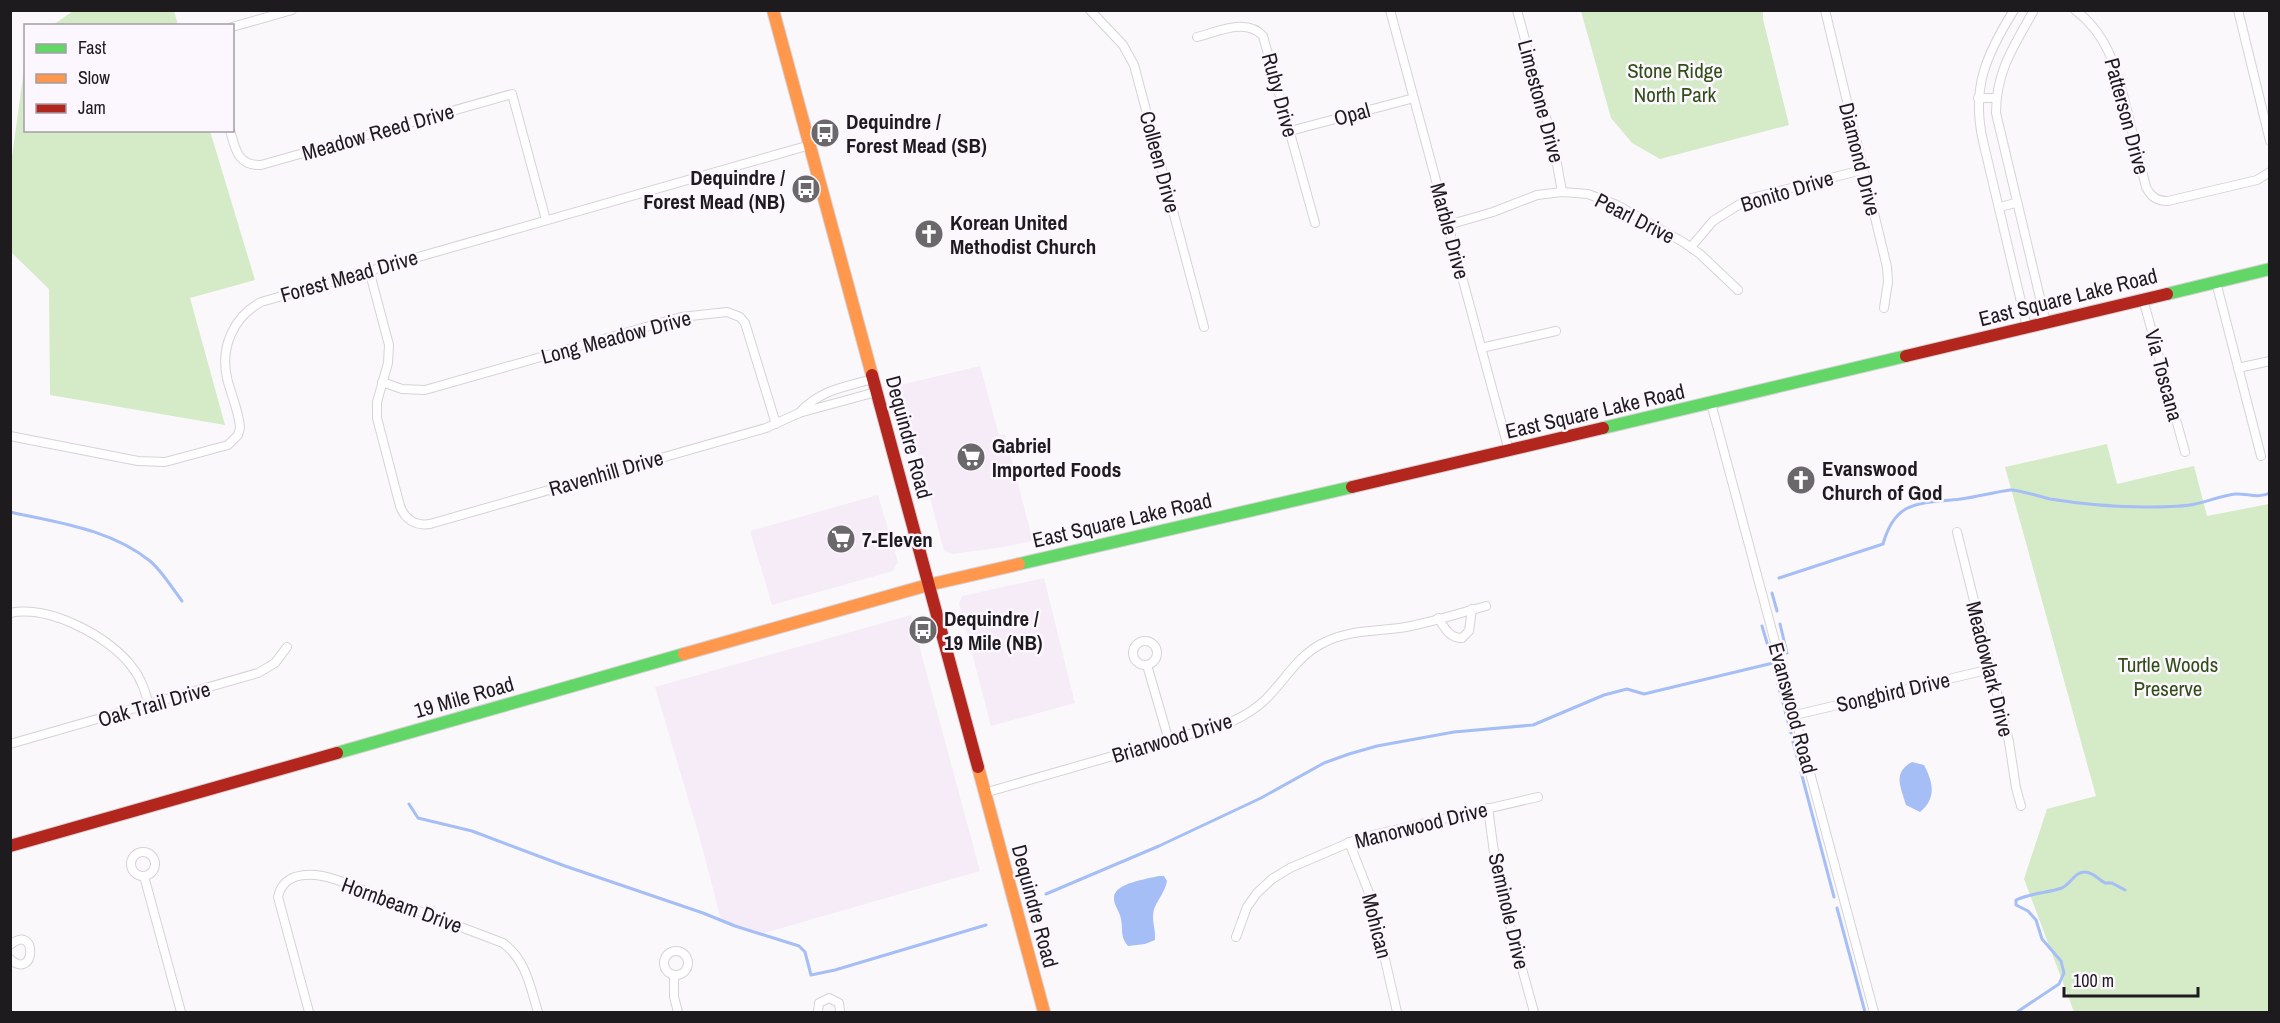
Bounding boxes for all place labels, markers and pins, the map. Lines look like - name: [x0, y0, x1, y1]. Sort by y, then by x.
- place label: Dequindre / Forest Mead (SB): [846, 107, 987, 160]
- bus stop icon: Dequindre / Forest Mead (SB): [809, 117, 841, 149]
- place label: Dequindre / Forest Mead (NB): [643, 163, 785, 216]
- bus stop icon: Dequindre / Forest Mead (NB): [790, 173, 822, 205]
- place label: Korean United Methodist Church: [950, 208, 1096, 261]
- church icon: Korean United Methodist Church: [913, 218, 945, 250]
- place label: Gabriel Imported Foods: [992, 431, 1121, 484]
- supermarket icon: Gabriel Imported Foods: [955, 441, 987, 473]
- place label: Evanswood Church of God: [1822, 454, 1943, 507]
- church icon: Evanswood Church of God: [1785, 464, 1817, 496]
- supermarket icon: 7-Eleven: [825, 523, 857, 555]
- place label: 7-Eleven: [862, 525, 933, 554]
- place label: Dequindre / 19 Mile (NB): [944, 604, 1043, 657]
- bus stop icon: Dequindre / 19 Mile (NB): [907, 614, 939, 646]

